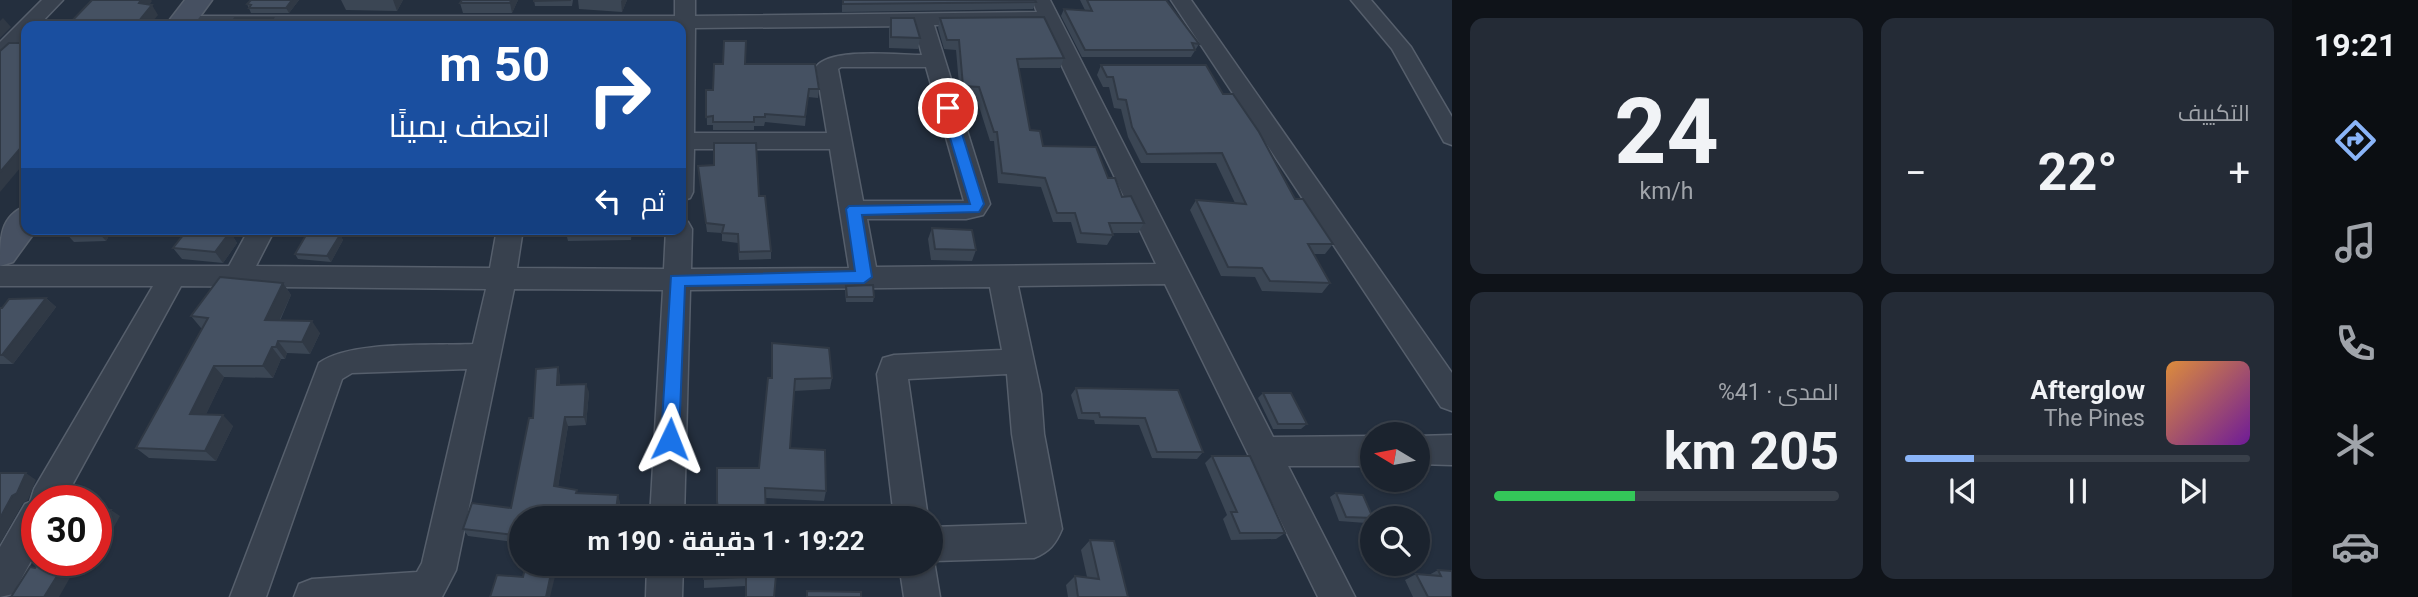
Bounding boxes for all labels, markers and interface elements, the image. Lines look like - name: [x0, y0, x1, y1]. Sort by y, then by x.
- text: 19:21: [2314, 26, 2396, 64]
- text: 50 m: [439, 36, 550, 93]
- icon: right: [574, 49, 665, 140]
- pin: [918, 78, 978, 138]
- text: 24: [1614, 79, 1719, 185]
- icon: arrive: [929, 89, 967, 127]
- text: التكييف: [2178, 100, 2250, 127]
- text: انعطف يمينًا: [388, 107, 550, 145]
- icon: directions: [2331, 116, 2380, 165]
- text: 22°: [2038, 142, 2118, 203]
- text: −: [1905, 151, 1927, 195]
- text: +: [2228, 151, 2250, 195]
- text: km/h: [1640, 178, 1694, 205]
- icon: left: [589, 182, 627, 220]
- text: ثم: [641, 187, 665, 217]
- icon: music: [2331, 218, 2380, 267]
- icon: phone: [2331, 319, 2380, 368]
- text: Afterglow: [2031, 375, 2145, 405]
- text: المدى · 41%: [1718, 379, 1839, 406]
- position arrow: [633, 402, 707, 476]
- text: The Pines: [2044, 405, 2145, 432]
- icon: climate: [2331, 420, 2380, 469]
- text: 205 km: [1664, 421, 1839, 482]
- north arrow: [1360, 422, 1430, 492]
- map controls: [1360, 422, 1430, 576]
- icon: previous: [1944, 472, 1982, 510]
- icon: pause: [2059, 472, 2097, 510]
- icon: next: [2174, 472, 2212, 510]
- speed limit sign: 30: [21, 485, 112, 576]
- button: search: [1360, 506, 1430, 576]
- icon: car: [2331, 522, 2380, 571]
- text: 19:22 · 1 دقيقة · 190 m: [587, 526, 865, 556]

